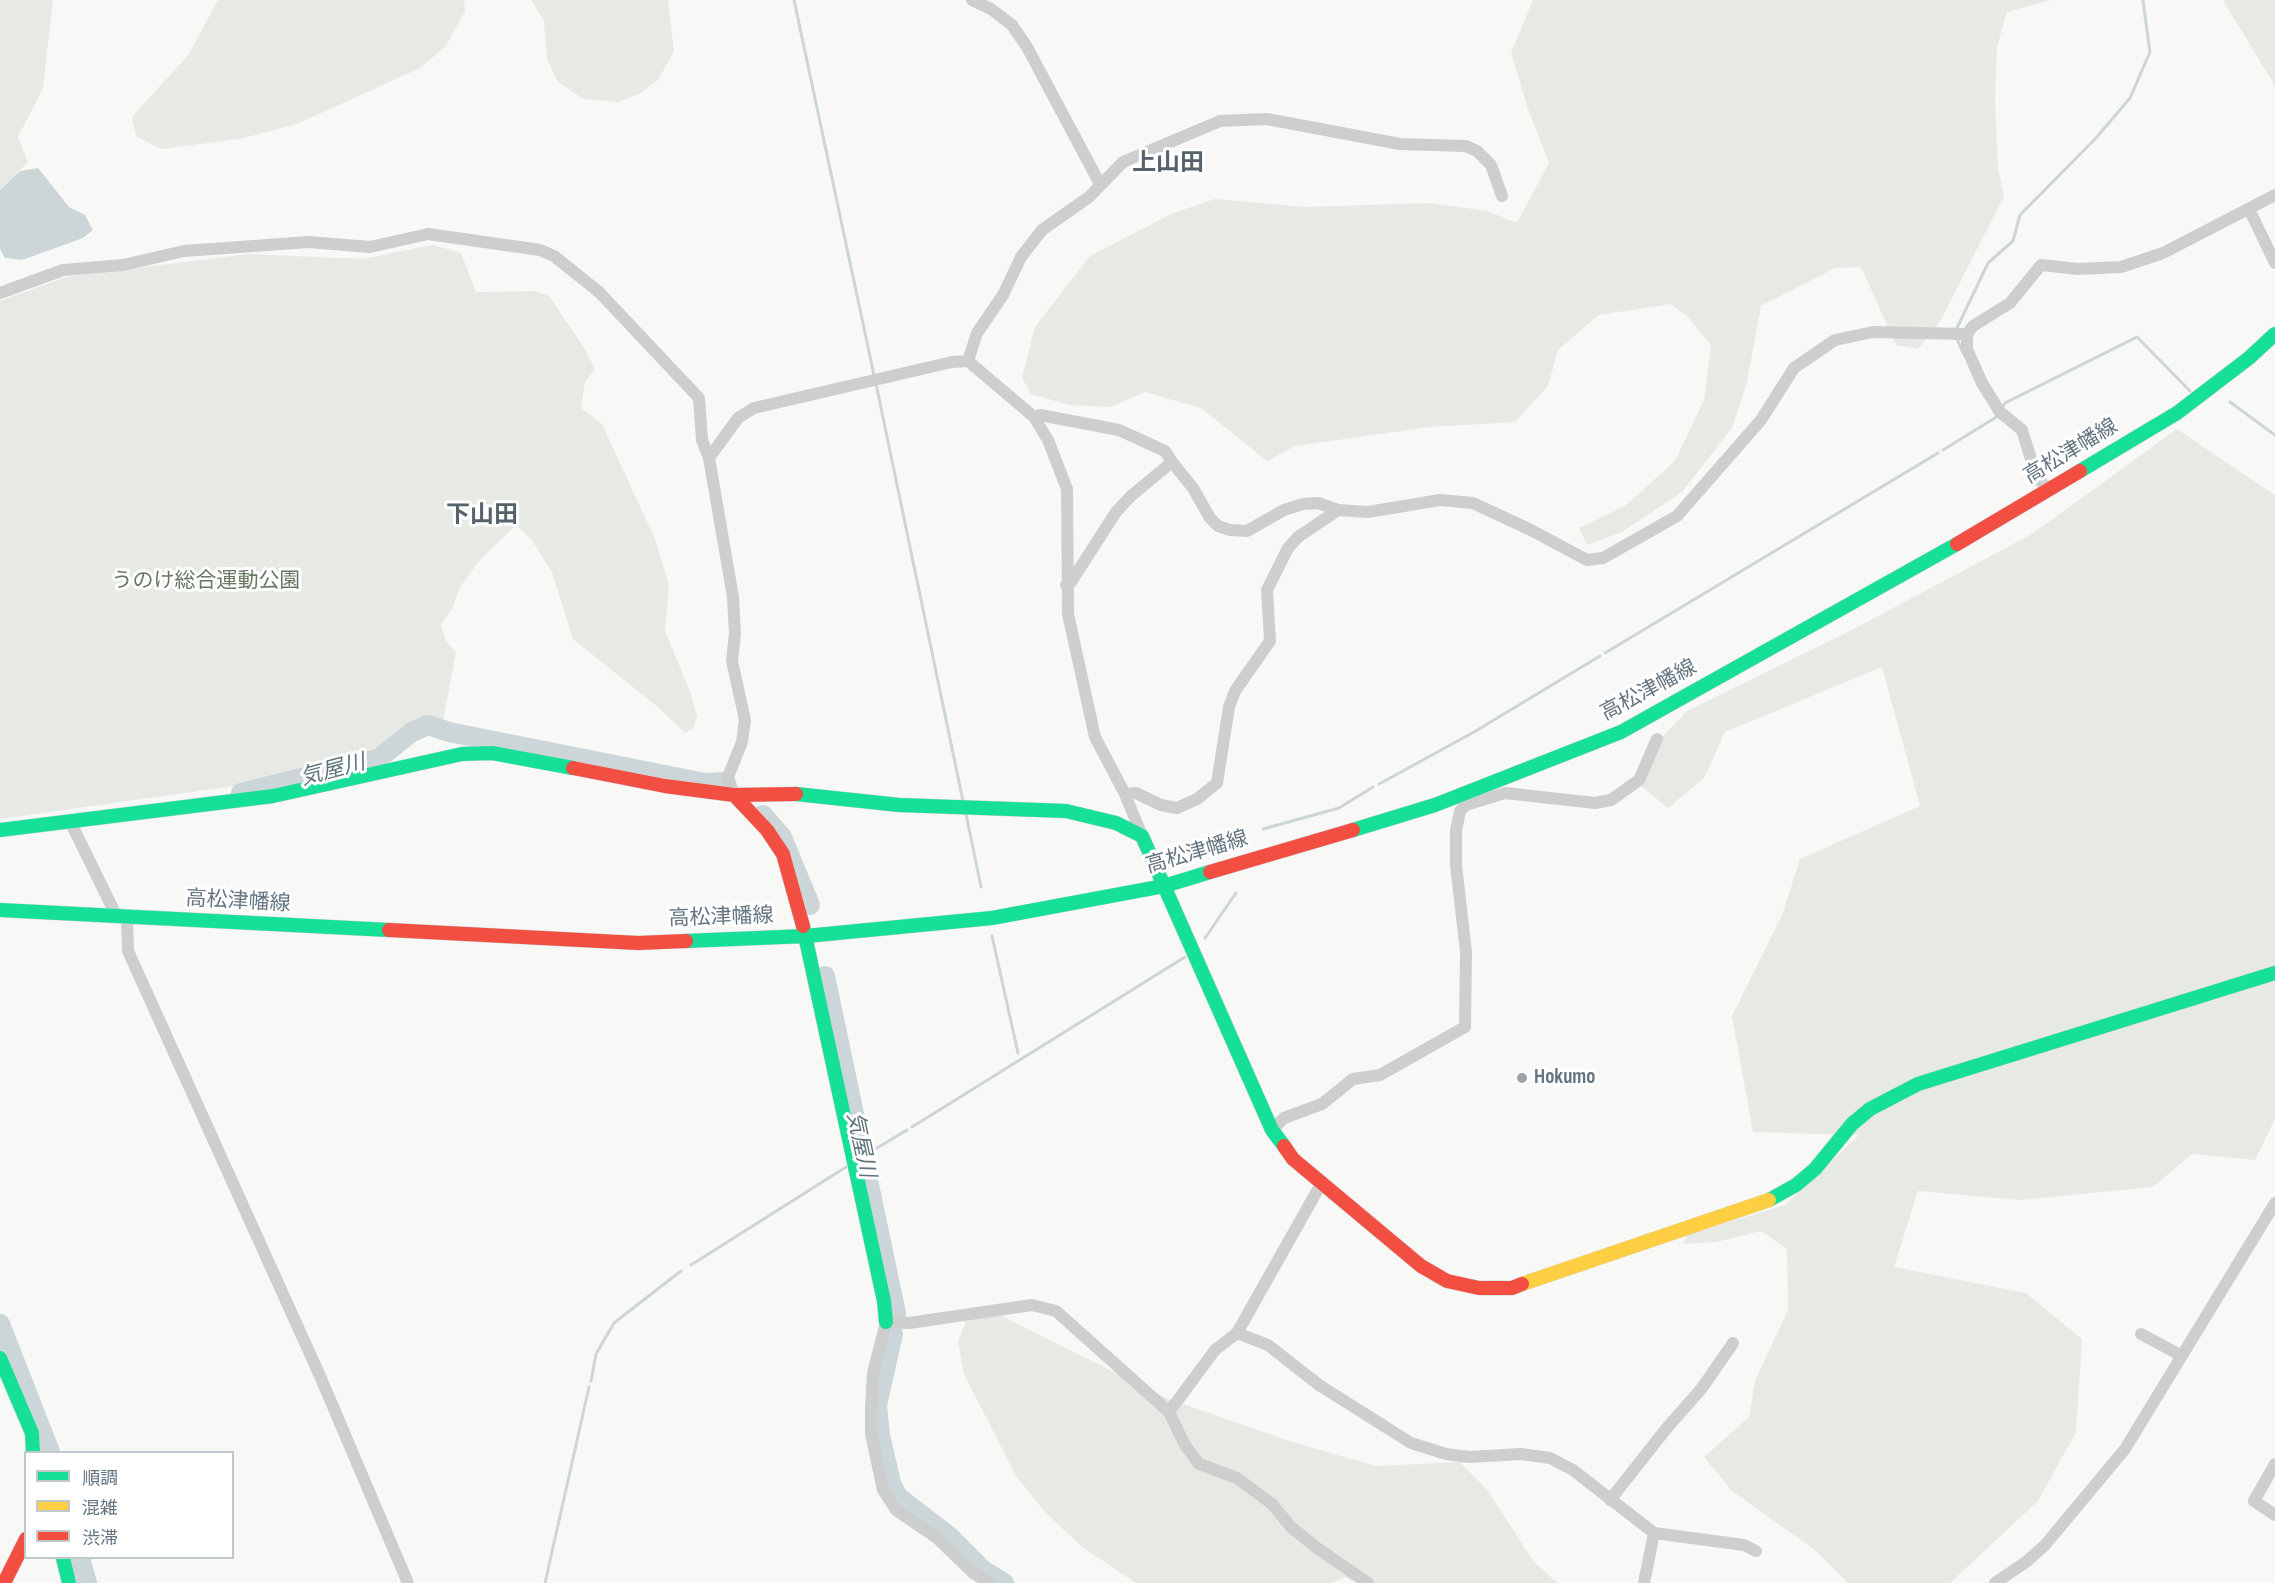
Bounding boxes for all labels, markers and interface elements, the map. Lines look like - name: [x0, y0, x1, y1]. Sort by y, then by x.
- district label: 上山田: [1132, 150, 1204, 178]
- street label: 高松津幡線: [2020, 414, 2122, 490]
- district label: 下山田: [446, 502, 518, 530]
- park label: うのけ総合運動公園: [112, 569, 300, 595]
- street label: 高松津幡線: [1597, 655, 1701, 727]
- water label: 気屋川: [298, 750, 368, 792]
- street label: 高松津幡線: [1143, 826, 1251, 880]
- street label: 高松津幡線: [185, 887, 291, 917]
- street label: 高松津幡線: [668, 904, 774, 932]
- place label: Hokumo: [1534, 1065, 1595, 1091]
- marker: Hokumo: [1515, 1071, 1529, 1085]
- water label: 気屋川: [840, 1110, 880, 1180]
- legend: [24, 1451, 234, 1559]
- text: 順調: [82, 1468, 118, 1489]
- text: 混雑: [82, 1498, 118, 1519]
- text: 渋滞: [82, 1528, 118, 1549]

